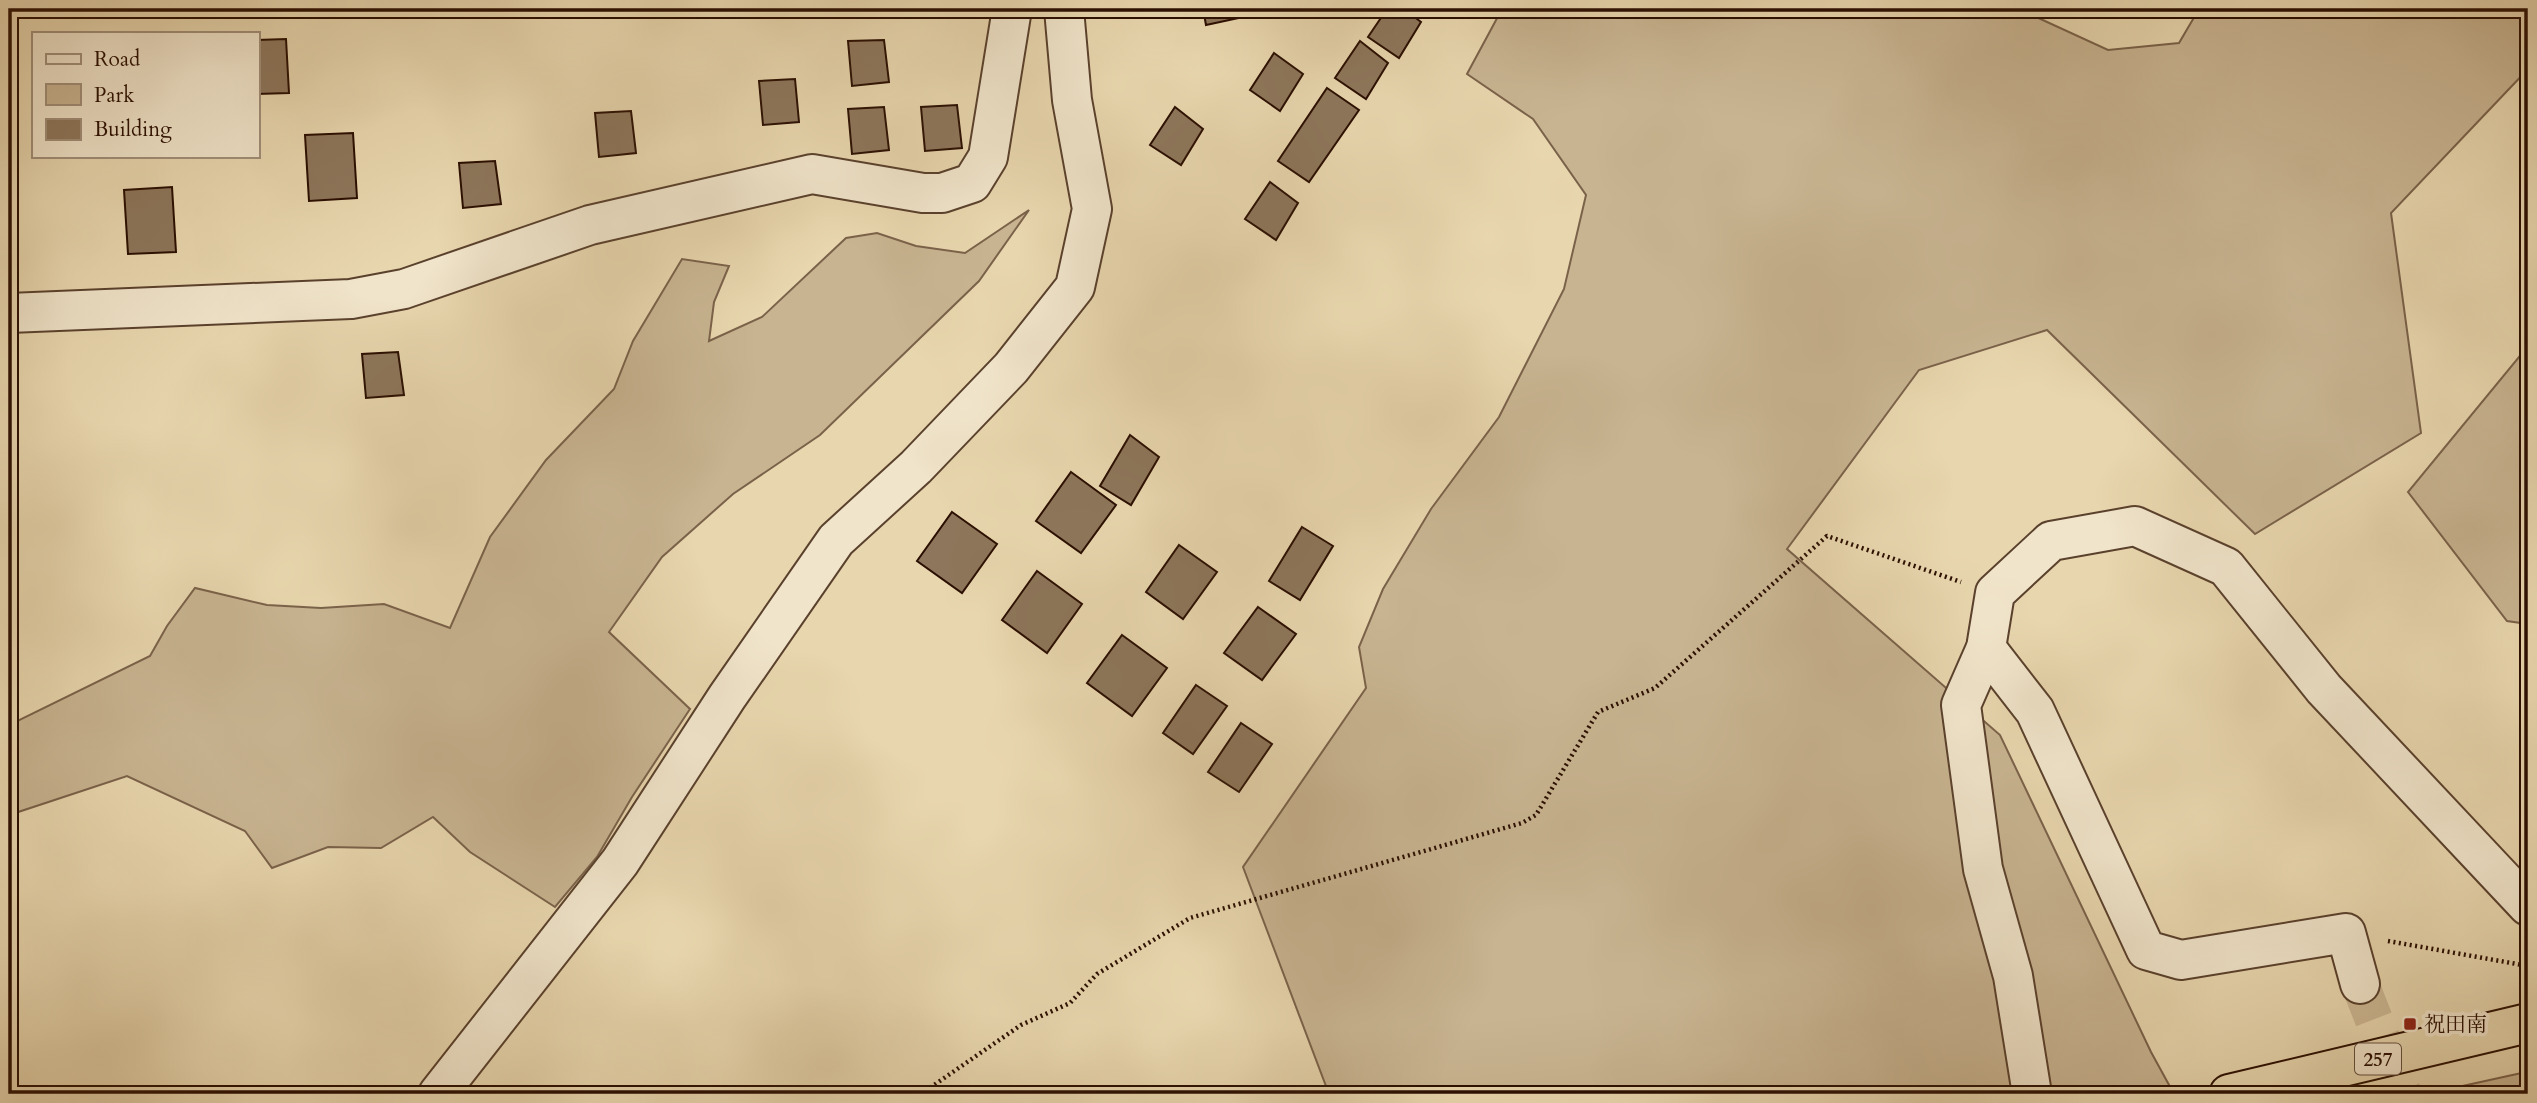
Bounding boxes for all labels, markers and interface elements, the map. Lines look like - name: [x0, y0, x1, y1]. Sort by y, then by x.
- legend: [32, 32, 259, 158]
- text: Road: [94, 45, 140, 74]
- text: Park: [94, 81, 135, 110]
- text: Building: [94, 115, 172, 144]
- place label: 祝田南: [2424, 1010, 2487, 1039]
- marker: 祝田南: [2402, 1016, 2418, 1032]
- road number: 257: [2355, 1044, 2401, 1074]

